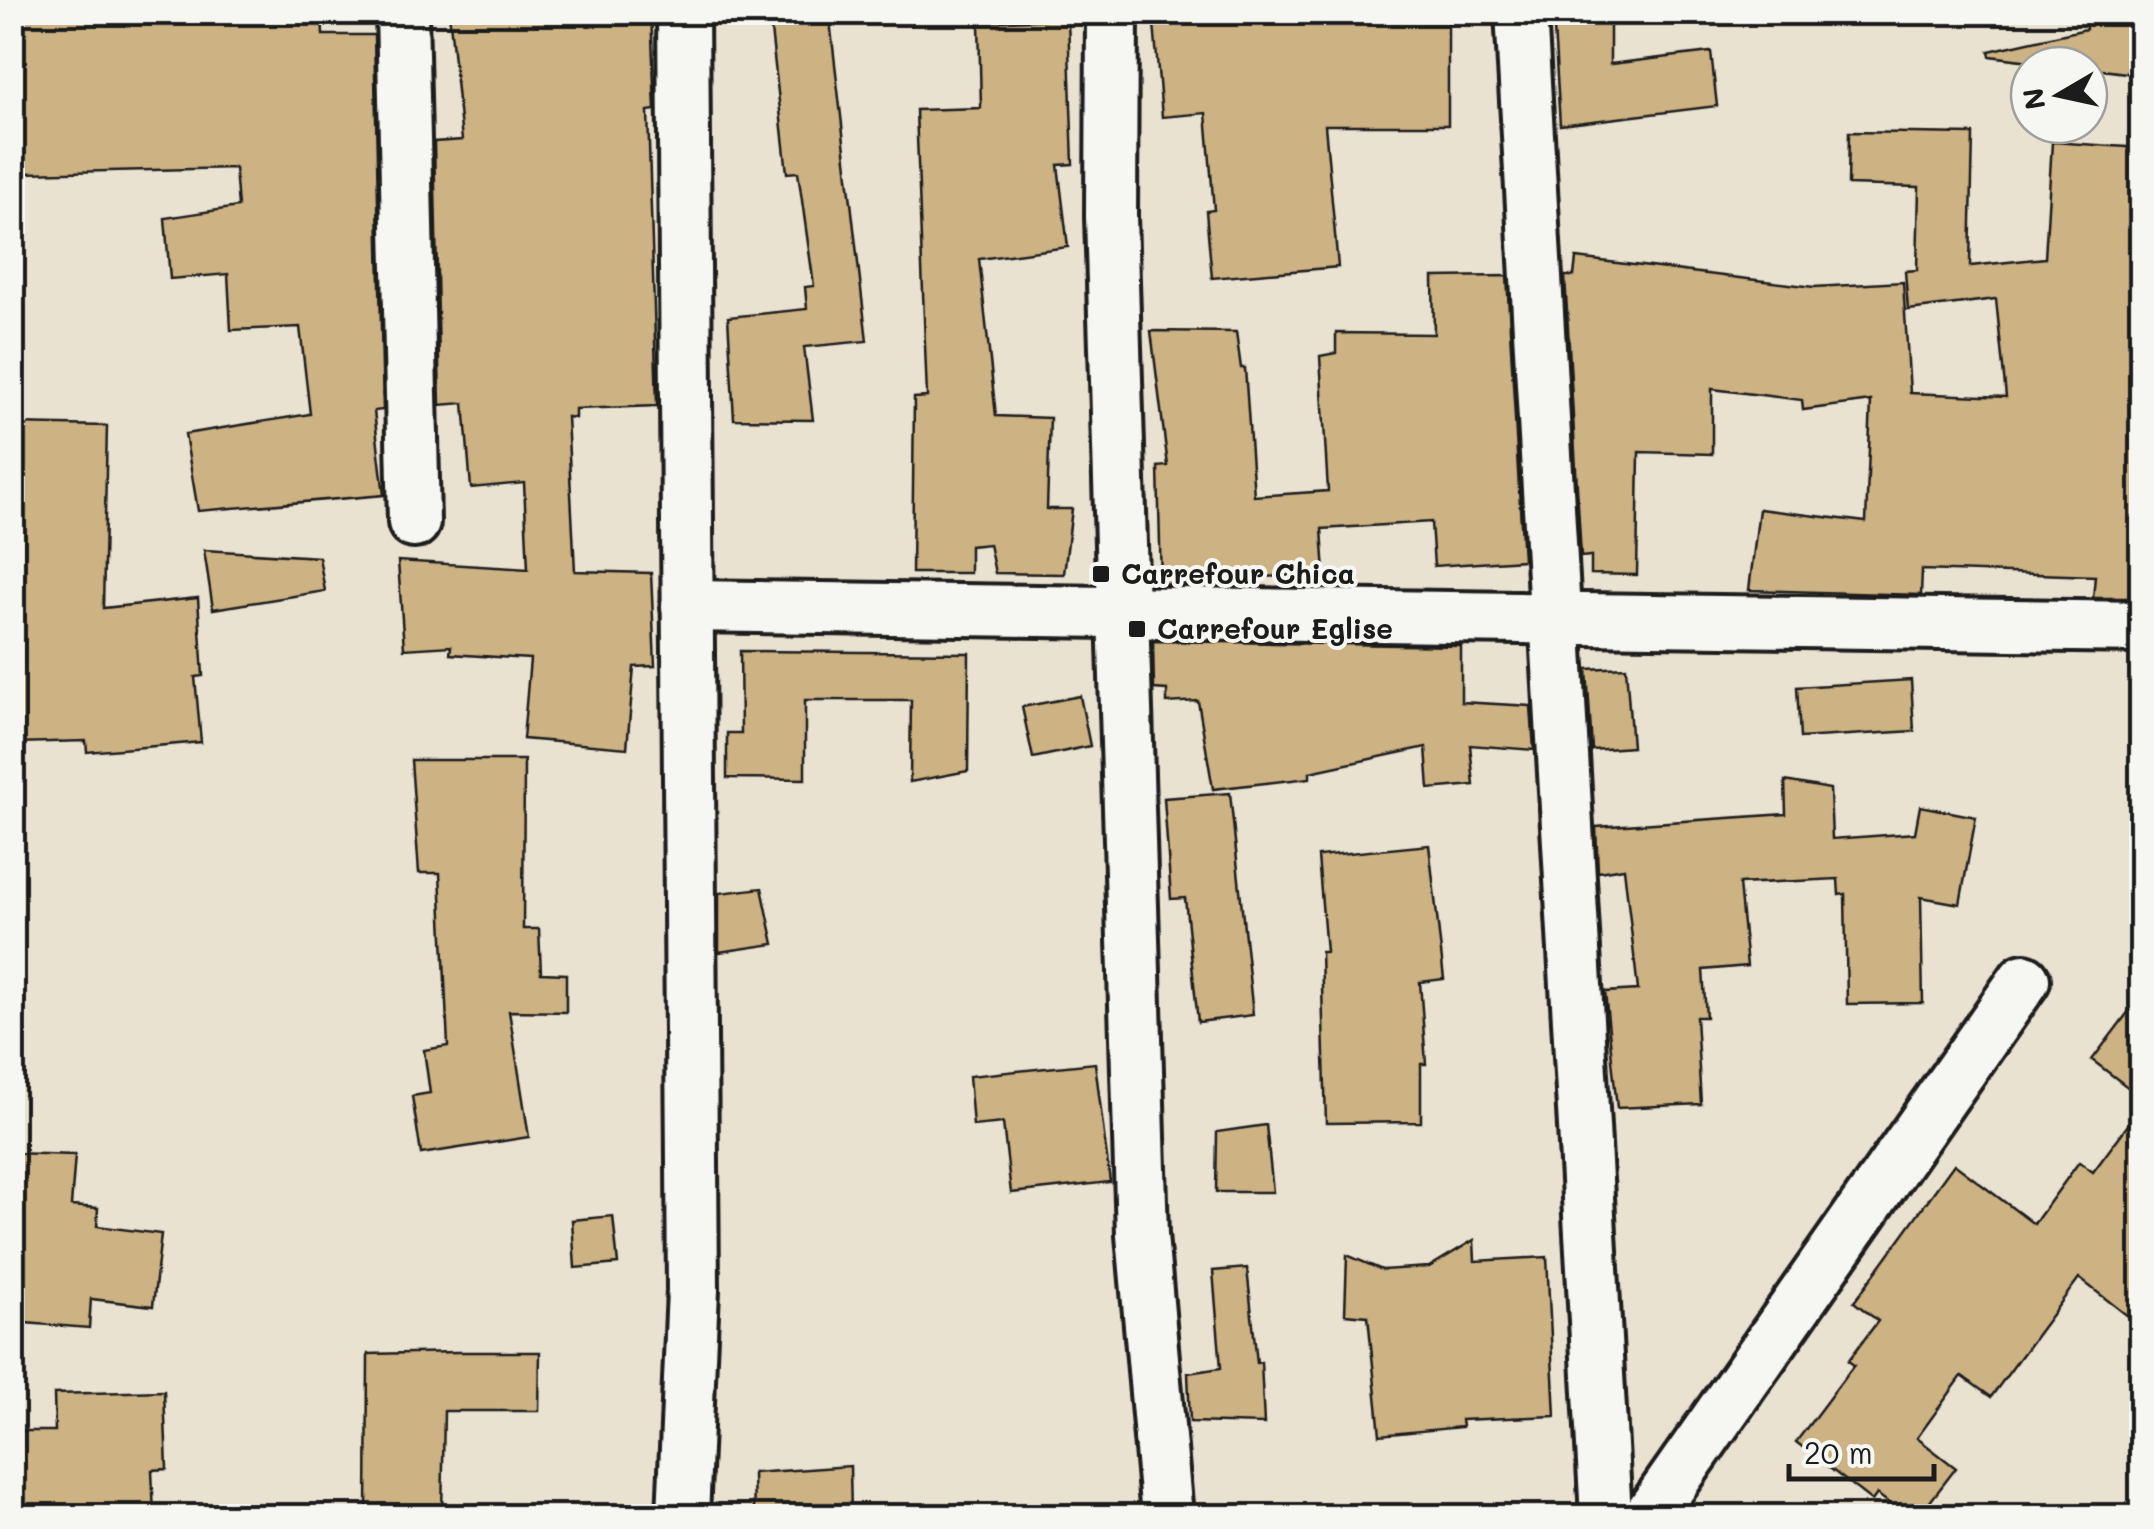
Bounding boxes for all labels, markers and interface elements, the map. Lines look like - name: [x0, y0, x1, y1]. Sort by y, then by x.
- north arrow: [2009, 45, 2109, 145]
- text: N: [2014, 86, 2053, 112]
- place label: Carrefour Chica: [1121, 555, 1355, 591]
- marker: Carrefour Chica: [1090, 563, 1112, 585]
- place label: Carrefour Eglise: [1157, 610, 1393, 646]
- marker: Carrefour Eglise: [1126, 618, 1148, 640]
- scale bar: [1789, 1419, 1934, 1481]
- text: 20 m: [1804, 1432, 1873, 1472]

